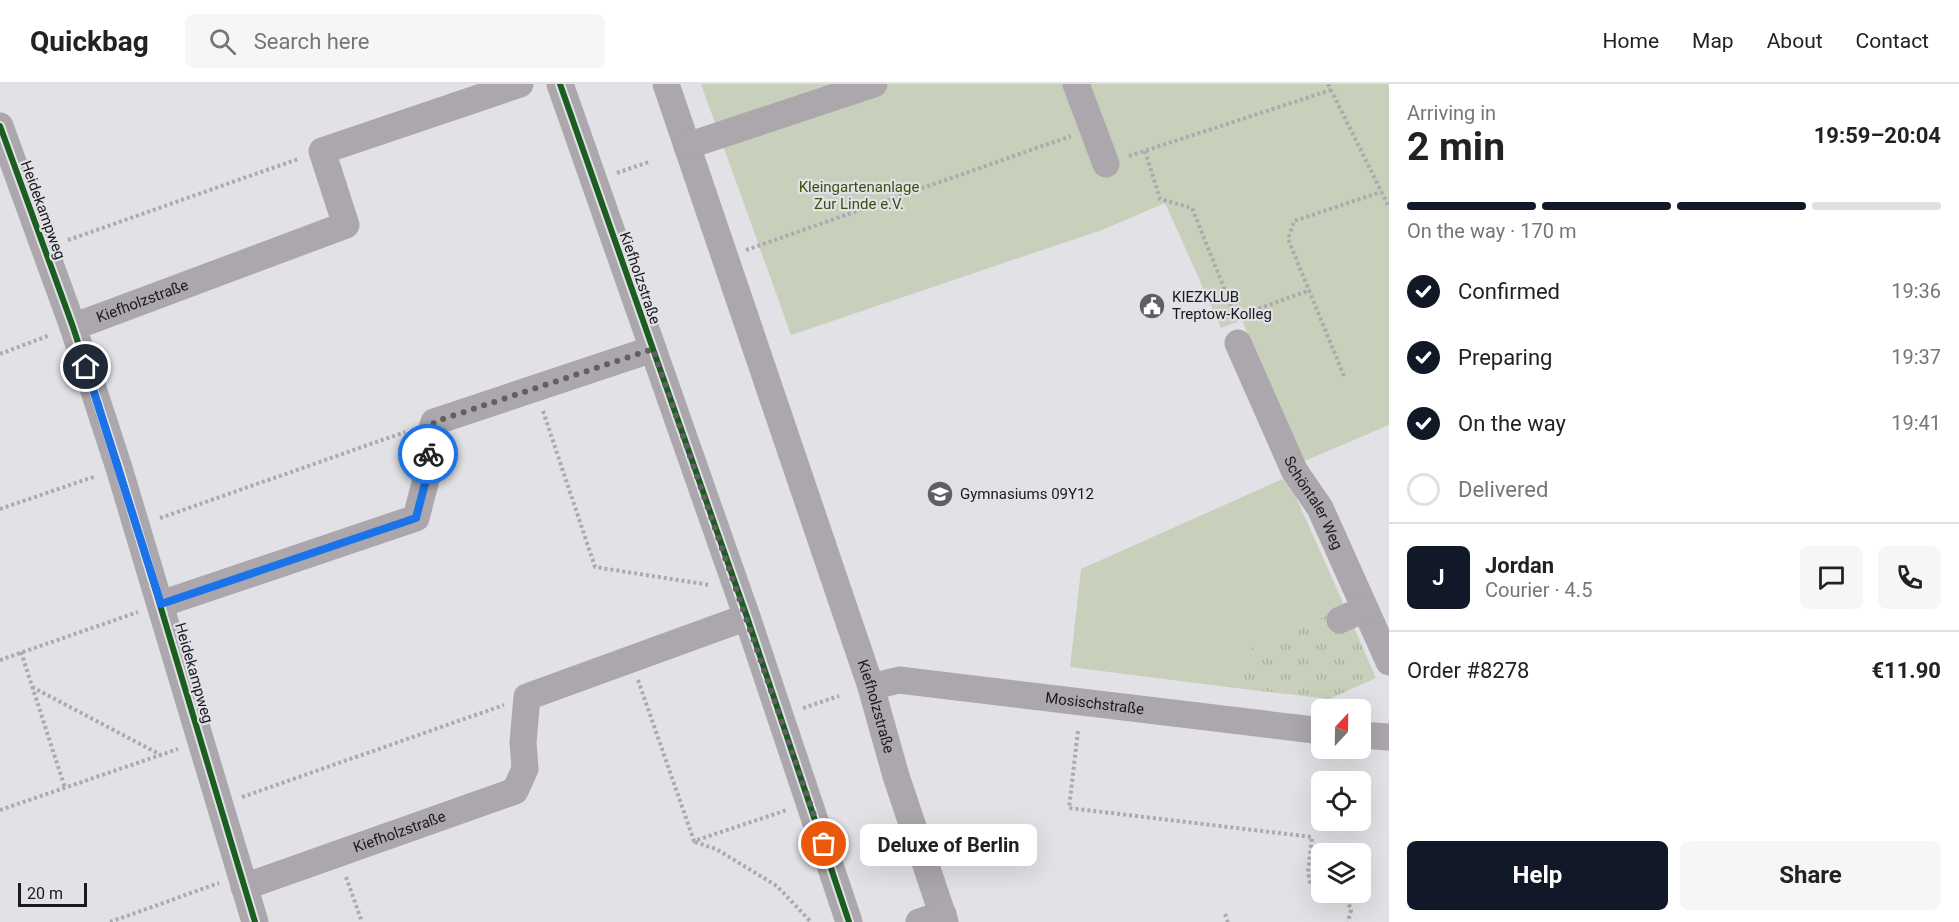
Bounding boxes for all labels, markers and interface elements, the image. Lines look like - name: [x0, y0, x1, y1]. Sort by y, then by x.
- search box: [185, 14, 605, 68]
- text: Quickbag: [30, 25, 149, 58]
- icon: search: [206, 25, 239, 58]
- text: Search here: [254, 29, 369, 54]
- text: Home: [1603, 29, 1659, 53]
- text: Map: [1692, 29, 1734, 53]
- text: About: [1767, 29, 1823, 53]
- text: Contact: [1856, 29, 1929, 53]
- text: Arriving in: [1407, 101, 1496, 125]
- text: 19:59–20:04: [1814, 123, 1941, 148]
- text: 2 min: [1407, 124, 1505, 170]
- street label: Heidekampweg: [17, 158, 69, 262]
- park label: Kleingartenanlage Zur Linde e.V.: [799, 178, 919, 213]
- text: On the way · 170 m: [1407, 219, 1576, 243]
- street label: Kiefholzstraße: [616, 229, 664, 327]
- icon: check: [1407, 275, 1440, 308]
- street label: Kiefholzstraße: [94, 276, 191, 326]
- text: Confirmed: [1458, 279, 1560, 304]
- text: 19:36: [1891, 279, 1941, 303]
- place label: KIEZKLUB Treptow-Kolleg: [1172, 288, 1272, 323]
- public building icon: KIEZKLUB Treptow-Kolleg: [1137, 291, 1167, 321]
- pin: [60, 341, 111, 392]
- icon: check: [1407, 341, 1440, 374]
- text: Preparing: [1458, 345, 1552, 370]
- text: 19:37: [1891, 345, 1941, 369]
- icon: home: [69, 350, 102, 383]
- icon: check: [1407, 407, 1440, 440]
- text: On the way: [1458, 411, 1566, 436]
- text: 19:41: [1891, 411, 1941, 435]
- courier: [398, 424, 458, 484]
- icon: bike: [412, 438, 445, 471]
- street label: Schöntaler Weg: [1280, 453, 1346, 552]
- text: Delivered: [1458, 477, 1548, 502]
- school or university icon: Gymnasiums 09Y12: [925, 479, 955, 509]
- place label: Gymnasiums 09Y12: [960, 485, 1094, 503]
- button: chat: [1800, 546, 1863, 609]
- button: phone: [1878, 546, 1941, 609]
- text: Jordan: [1485, 553, 1554, 578]
- text: J: [1432, 565, 1445, 590]
- text: Courier · 4.5: [1485, 578, 1592, 602]
- street label: Heidekampweg: [171, 621, 217, 725]
- street label: Kiefholzstraße: [853, 657, 898, 755]
- text: Order #8278: [1407, 658, 1529, 683]
- text: €11.90: [1872, 658, 1941, 683]
- street label: Mosischstraße: [1044, 689, 1145, 718]
- north arrow: [1311, 699, 1371, 759]
- map controls: [1311, 699, 1371, 903]
- button: locate: [1311, 771, 1371, 831]
- street label: Kiefholzstraße: [351, 807, 448, 857]
- pin: [798, 818, 849, 869]
- callout: Deluxe of Berlin: [860, 823, 1037, 865]
- icon: bag: [807, 827, 840, 860]
- text: Deluxe of Berlin: [877, 833, 1020, 857]
- button: Help: [1407, 841, 1668, 910]
- button: Share: [1680, 841, 1941, 910]
- button: layers: [1311, 843, 1371, 903]
- scale bar: [18, 880, 87, 908]
- text: 20 m: [27, 884, 63, 903]

